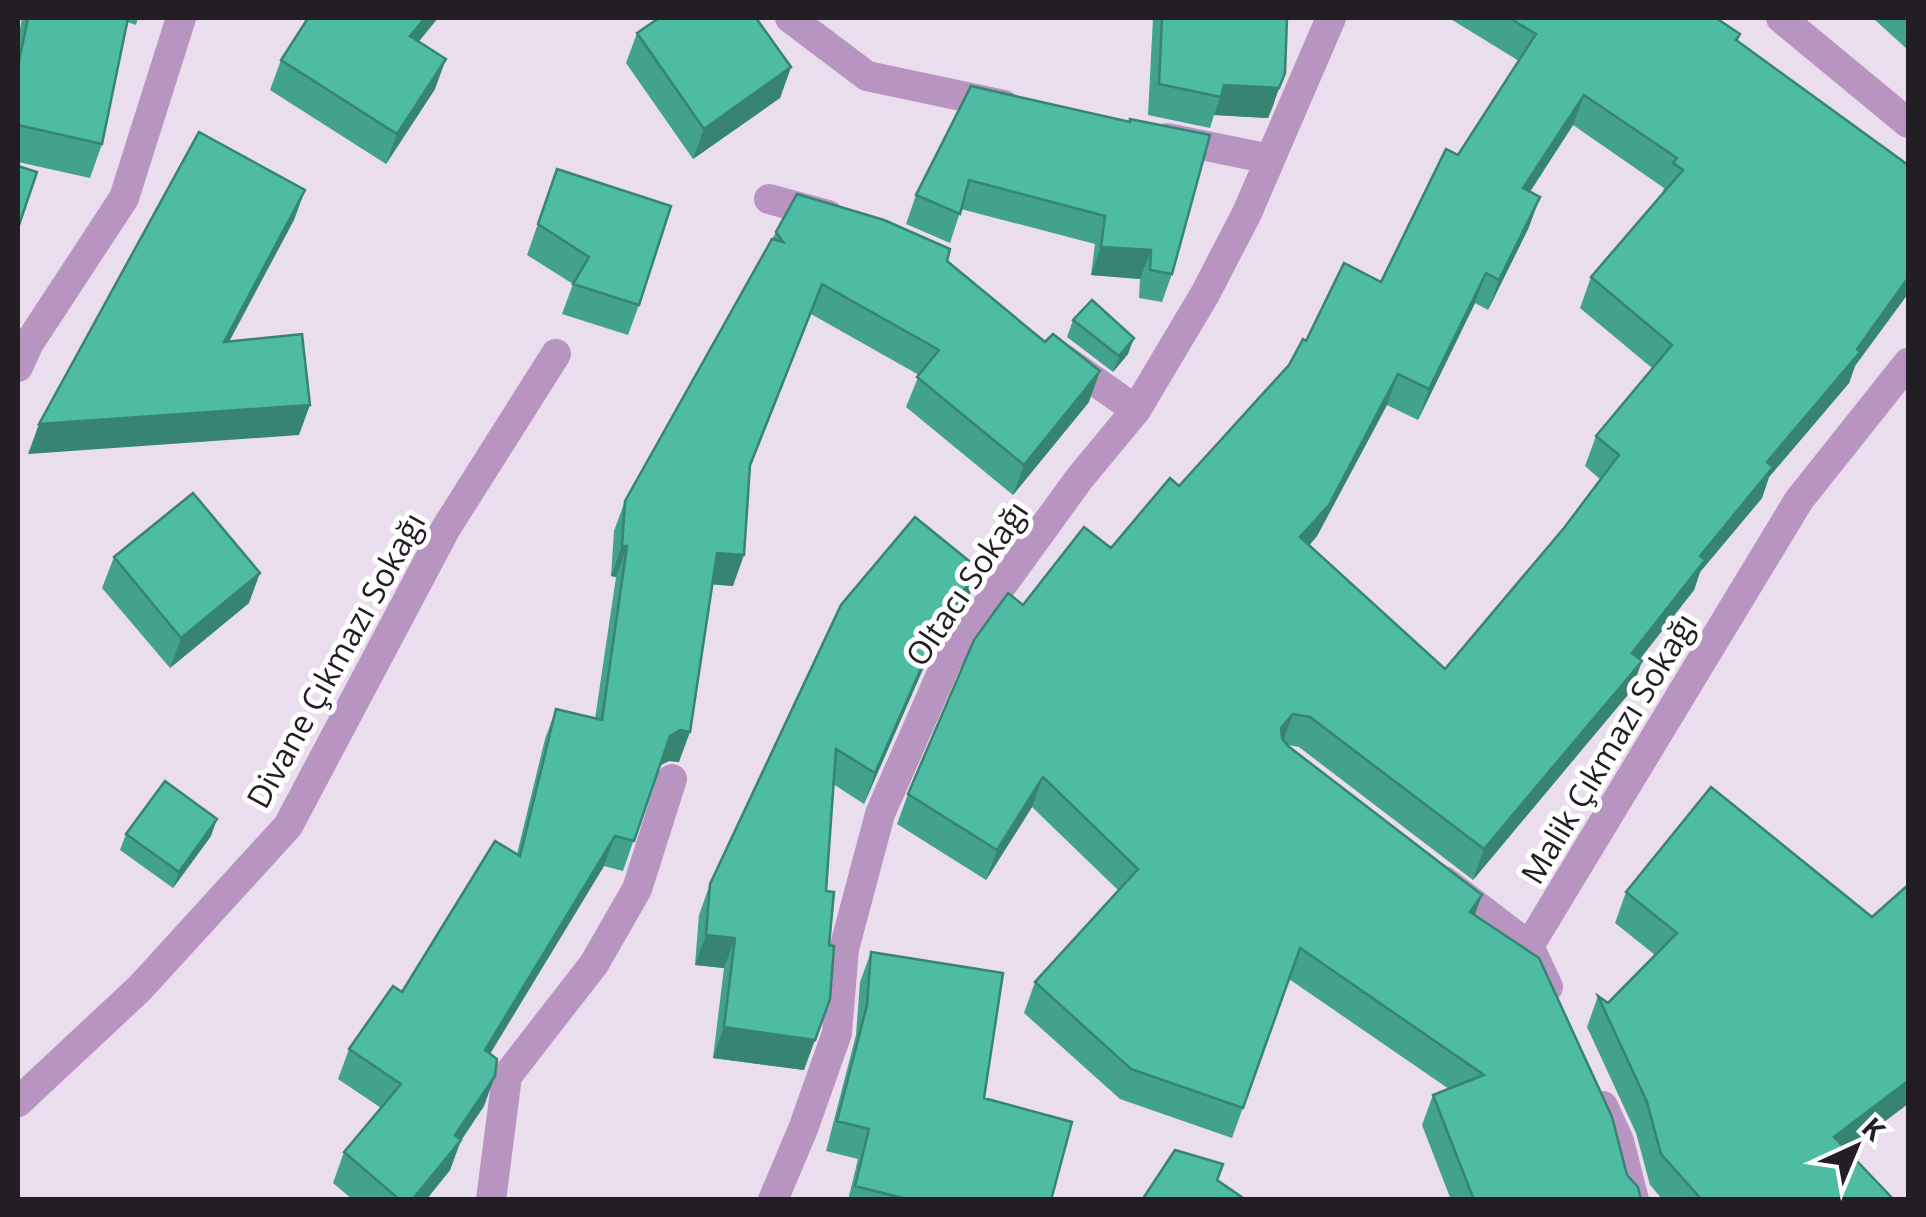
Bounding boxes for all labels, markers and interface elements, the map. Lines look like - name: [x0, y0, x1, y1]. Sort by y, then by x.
- street label: Oltacı Sokağı: [895, 492, 1037, 674]
- street label: Divane Çıkmazı Sokağı: [236, 505, 434, 815]
- street label: Malik Çıkmazı Sokağı: [1510, 605, 1706, 891]
- north arrow: [1806, 1097, 1906, 1197]
- text: K: [1854, 1108, 1894, 1149]

